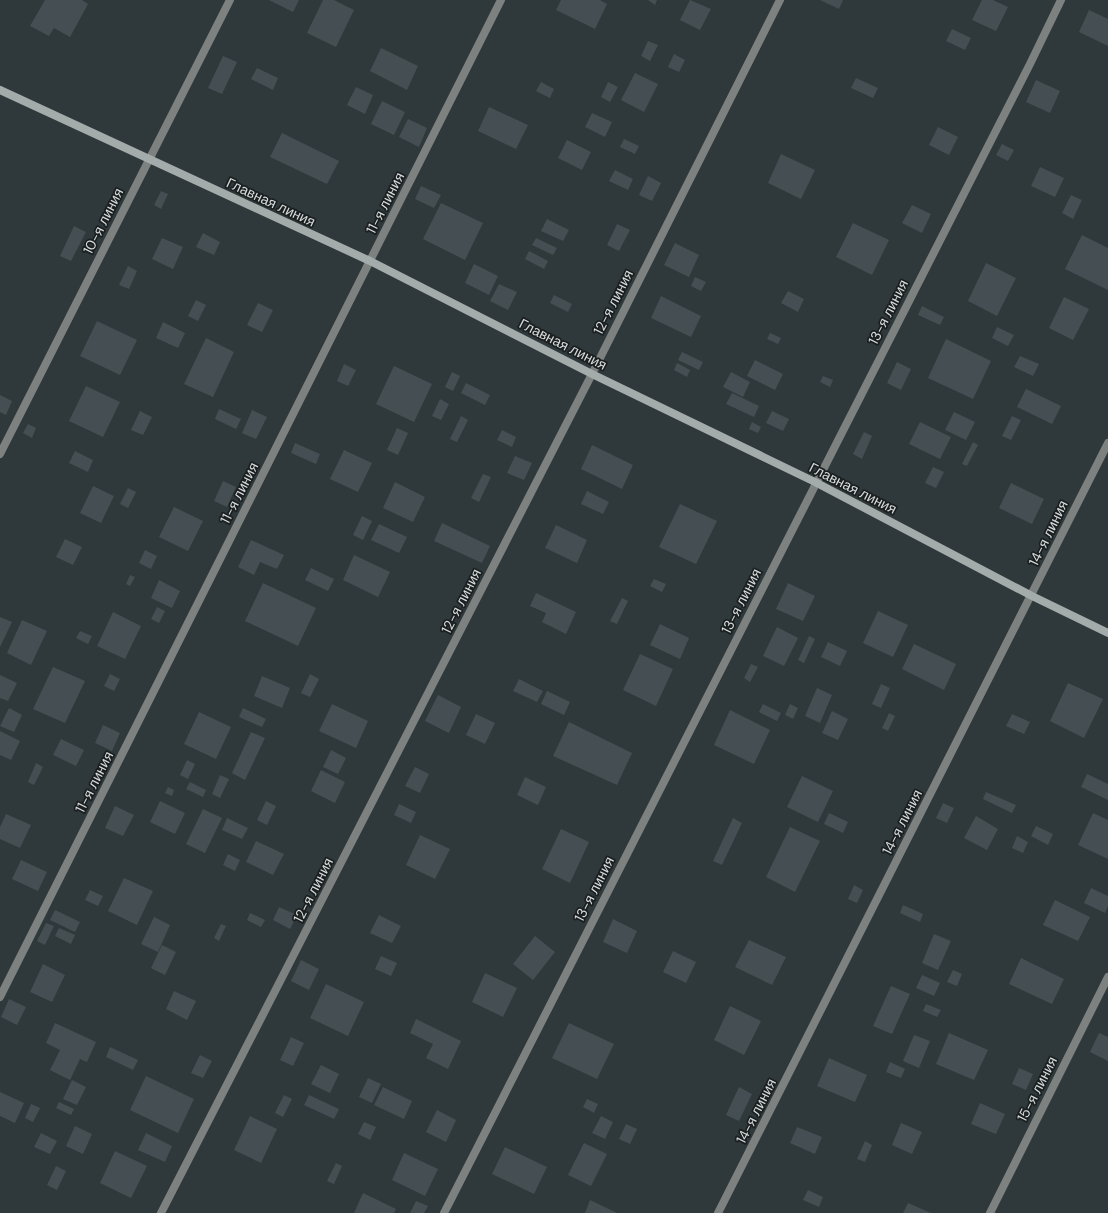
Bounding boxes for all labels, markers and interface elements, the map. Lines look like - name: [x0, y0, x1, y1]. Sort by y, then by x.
- street label: 11-я линия: [362, 169, 408, 237]
- street label: Главная линия: [224, 174, 318, 230]
- street label: 10-я линия: [79, 185, 127, 257]
- street label: 12-я линия: [589, 267, 637, 337]
- street label: 13-я линия: [864, 276, 912, 348]
- street label: Главная линия: [516, 314, 610, 374]
- street label: Главная линия: [806, 458, 900, 518]
- street label: 11-я линия: [216, 459, 262, 527]
- street label: 14-я линия: [1024, 497, 1072, 569]
- street label: 13-я линия: [717, 565, 765, 637]
- street label: 12-я линия: [437, 566, 485, 636]
- street label: 11-я линия: [71, 748, 117, 816]
- street label: 14-я линия: [878, 786, 926, 858]
- street label: 13-я линия: [570, 853, 618, 925]
- street label: 12-я линия: [289, 855, 337, 925]
- street label: 15-я линия: [1013, 1053, 1061, 1125]
- street label: 14-я линия: [732, 1075, 780, 1147]

